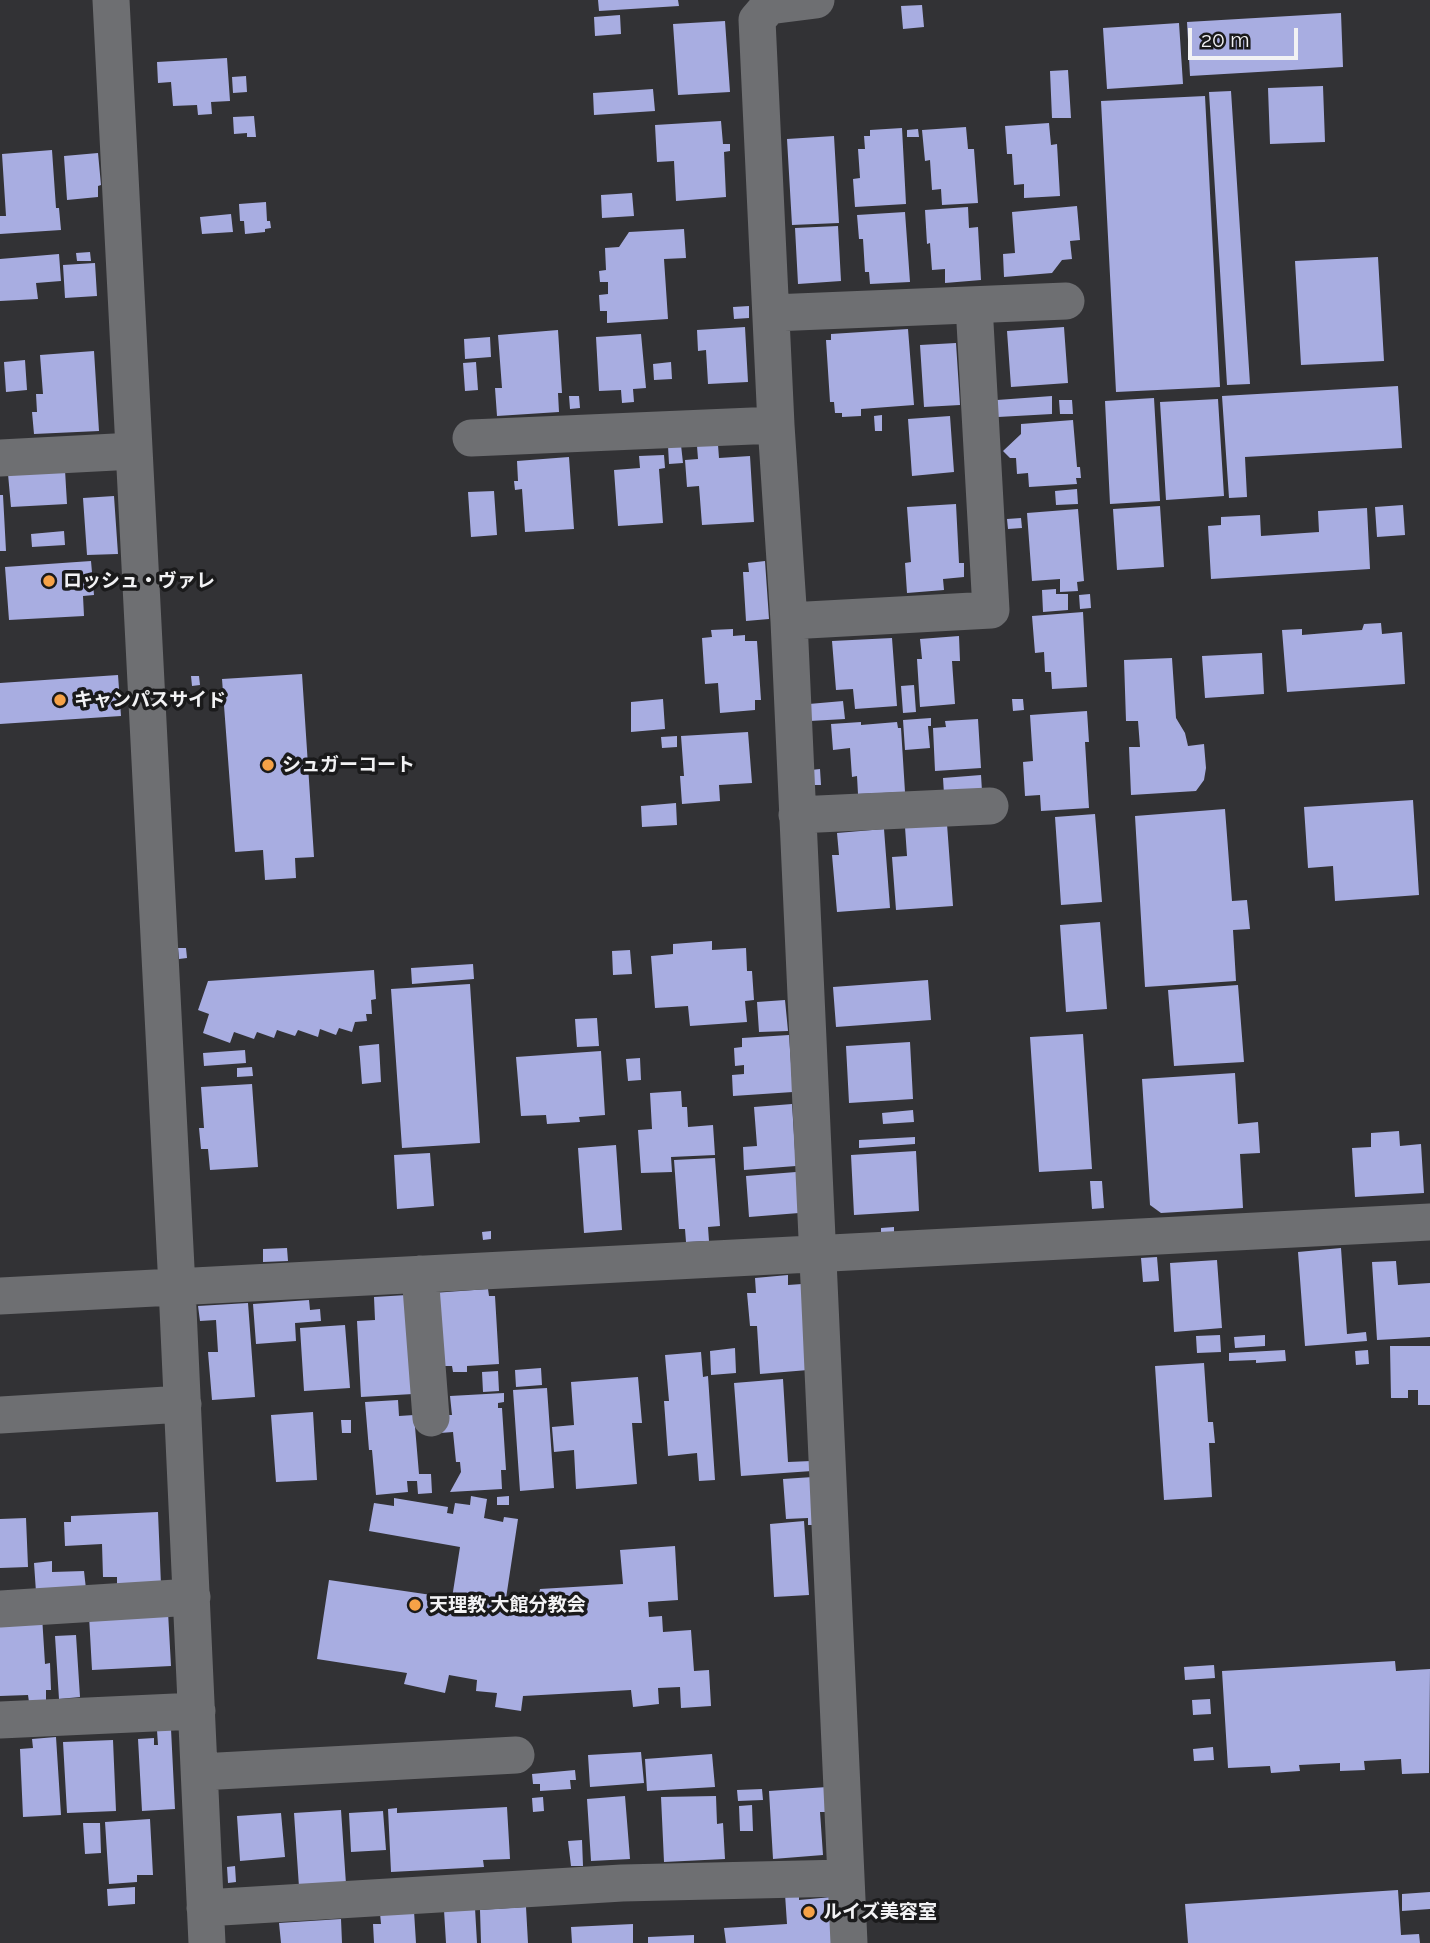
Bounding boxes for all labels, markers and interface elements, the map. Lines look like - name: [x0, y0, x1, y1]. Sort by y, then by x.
- scale bar: [1192, 14, 1302, 58]
- text: 20 m: [1201, 27, 1249, 52]
- place label: ロッシュ・ヴァレ: [63, 570, 215, 592]
- marker: ロッシュ・ヴァレ: [41, 573, 57, 589]
- place label: キャンパスサイド: [74, 689, 226, 711]
- marker: キャンパスサイド: [52, 692, 68, 708]
- place label: シュガーコート: [282, 754, 415, 776]
- marker: シュガーコート: [260, 757, 276, 773]
- place label: 天理教 大館分教会: [429, 1594, 586, 1616]
- marker: 天理教 大館分教会: [407, 1597, 423, 1613]
- place label: ルイズ美容室: [823, 1901, 937, 1923]
- marker: ルイズ美容室: [801, 1904, 817, 1920]

